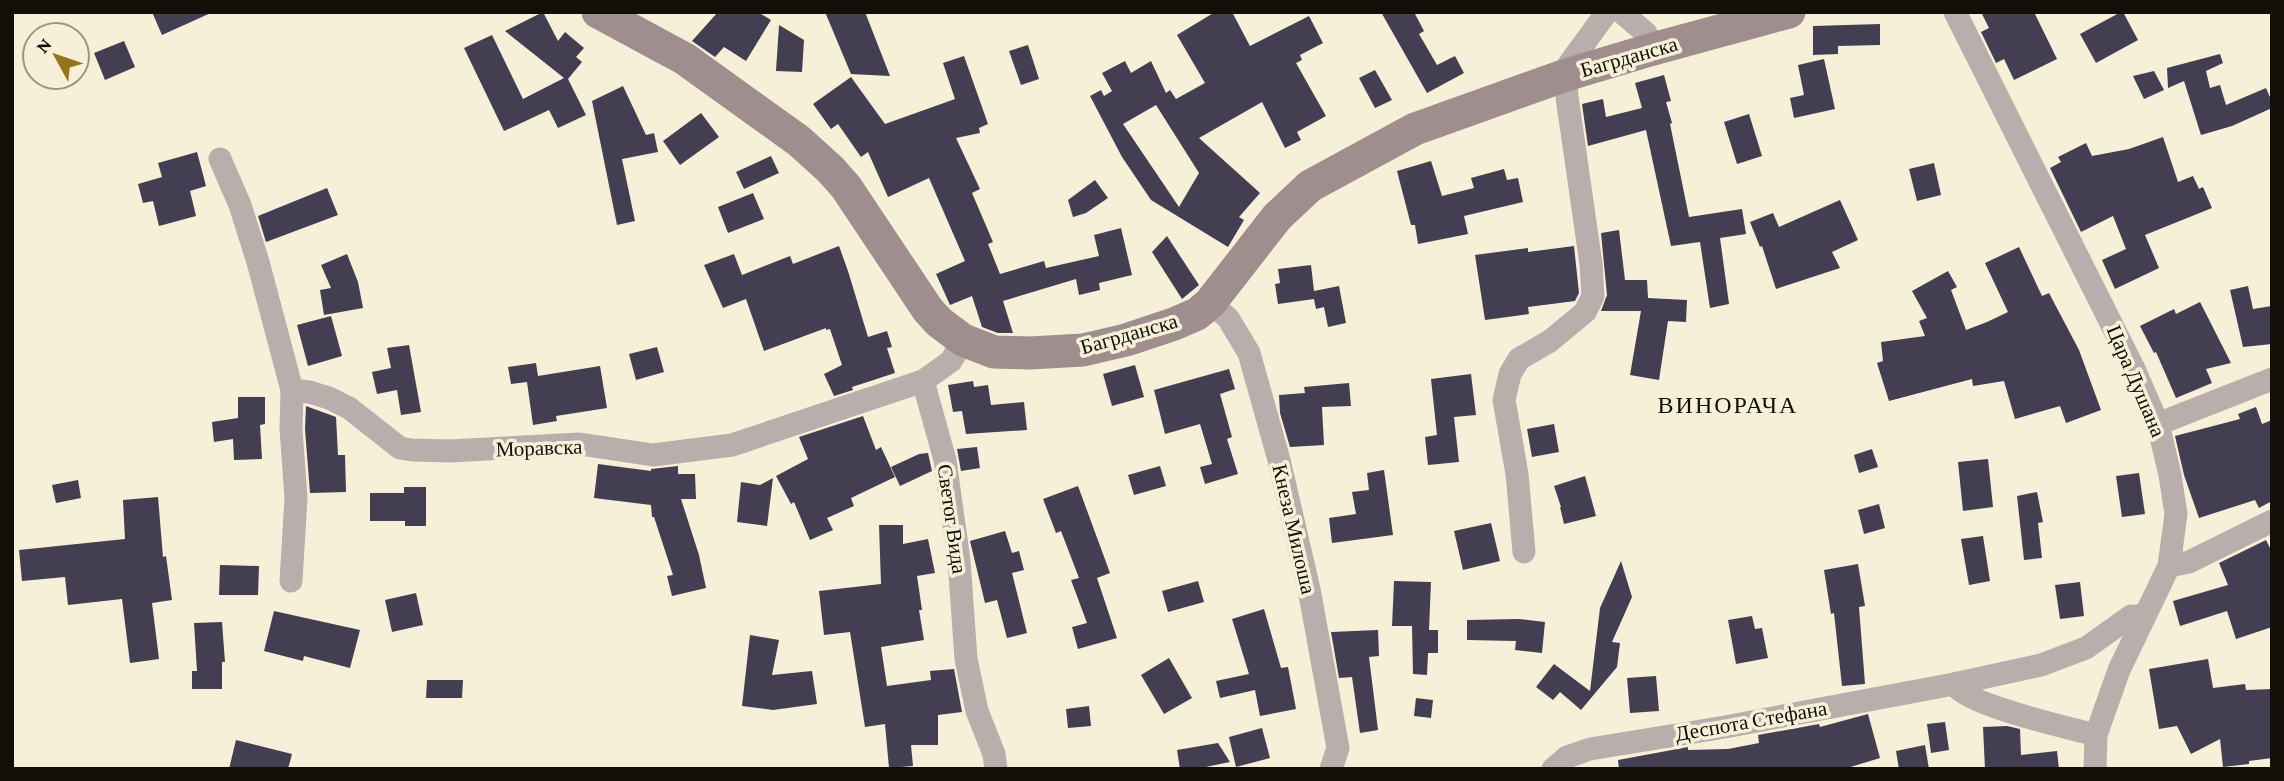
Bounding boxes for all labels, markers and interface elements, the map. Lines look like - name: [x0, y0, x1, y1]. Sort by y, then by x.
- north arrow: [21, 21, 91, 91]
- street label: Багрданска: [1578, 31, 1681, 82]
- text: N: [31, 34, 56, 57]
- street label: Багрданска: [1078, 308, 1181, 359]
- street label: Цара Душана: [2102, 321, 2171, 441]
- district label: ВИНОРАЧА: [1658, 391, 1798, 418]
- street label: Моравска: [495, 434, 583, 462]
- street label: Кнеза Милоша: [1267, 462, 1321, 597]
- street label: Светог Вида: [932, 463, 972, 576]
- street label: Деспота Стефана: [1673, 696, 1830, 746]

